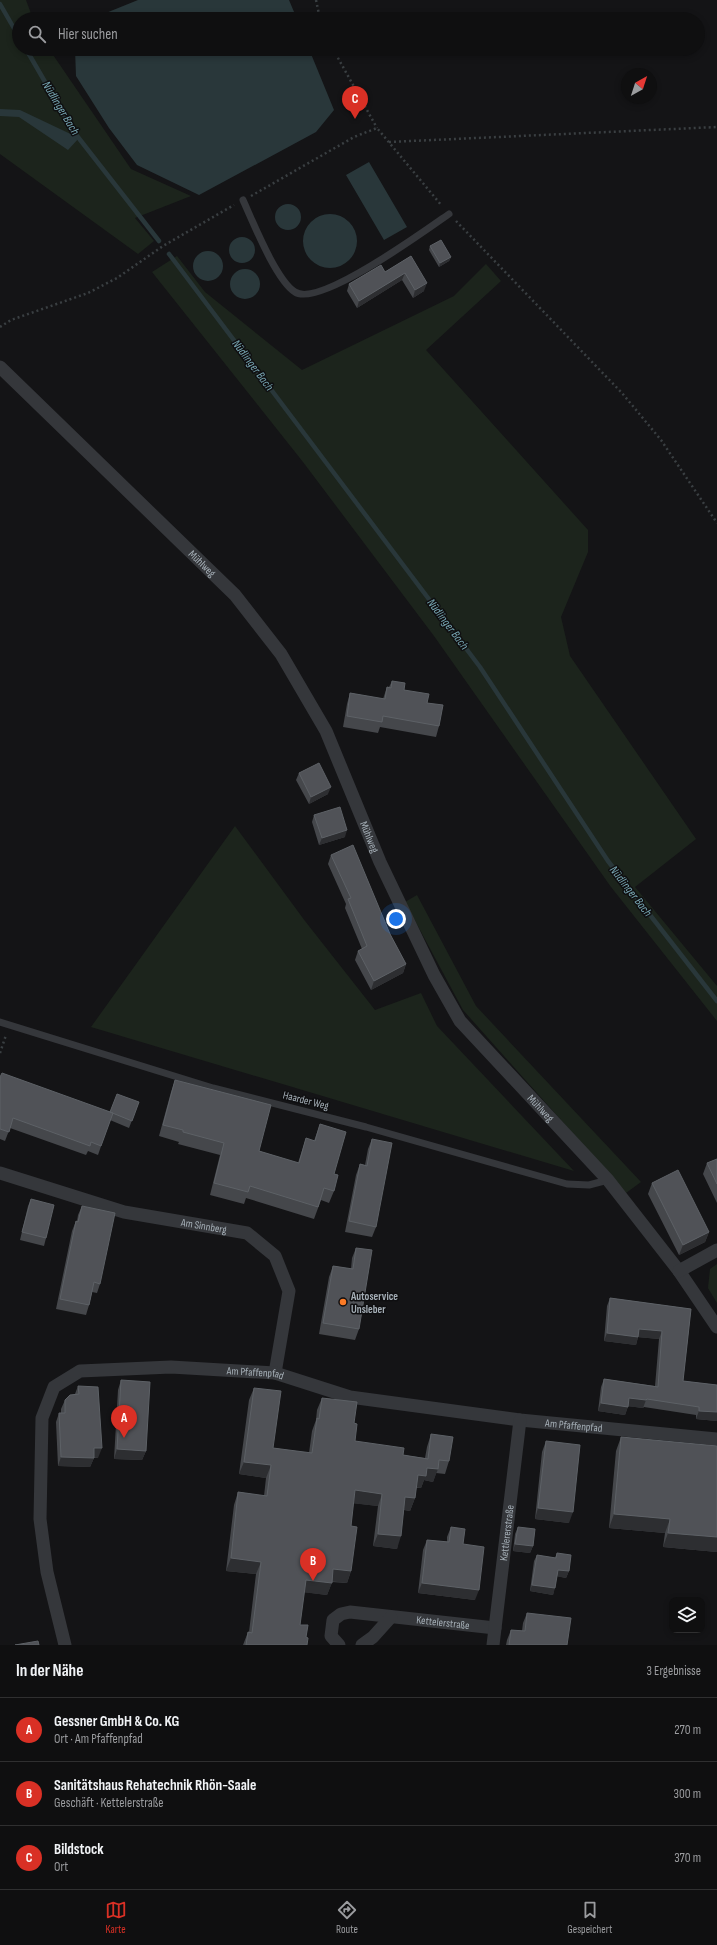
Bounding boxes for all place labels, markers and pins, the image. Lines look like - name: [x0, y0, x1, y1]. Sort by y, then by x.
- pin: C: [342, 86, 368, 119]
- place label: Autoservice Unsleber: [350, 1290, 398, 1316]
- marker: Autoservice Unsleber: [338, 1297, 348, 1307]
- pin: A: [111, 1405, 137, 1438]
- pin: B: [300, 1548, 326, 1581]

